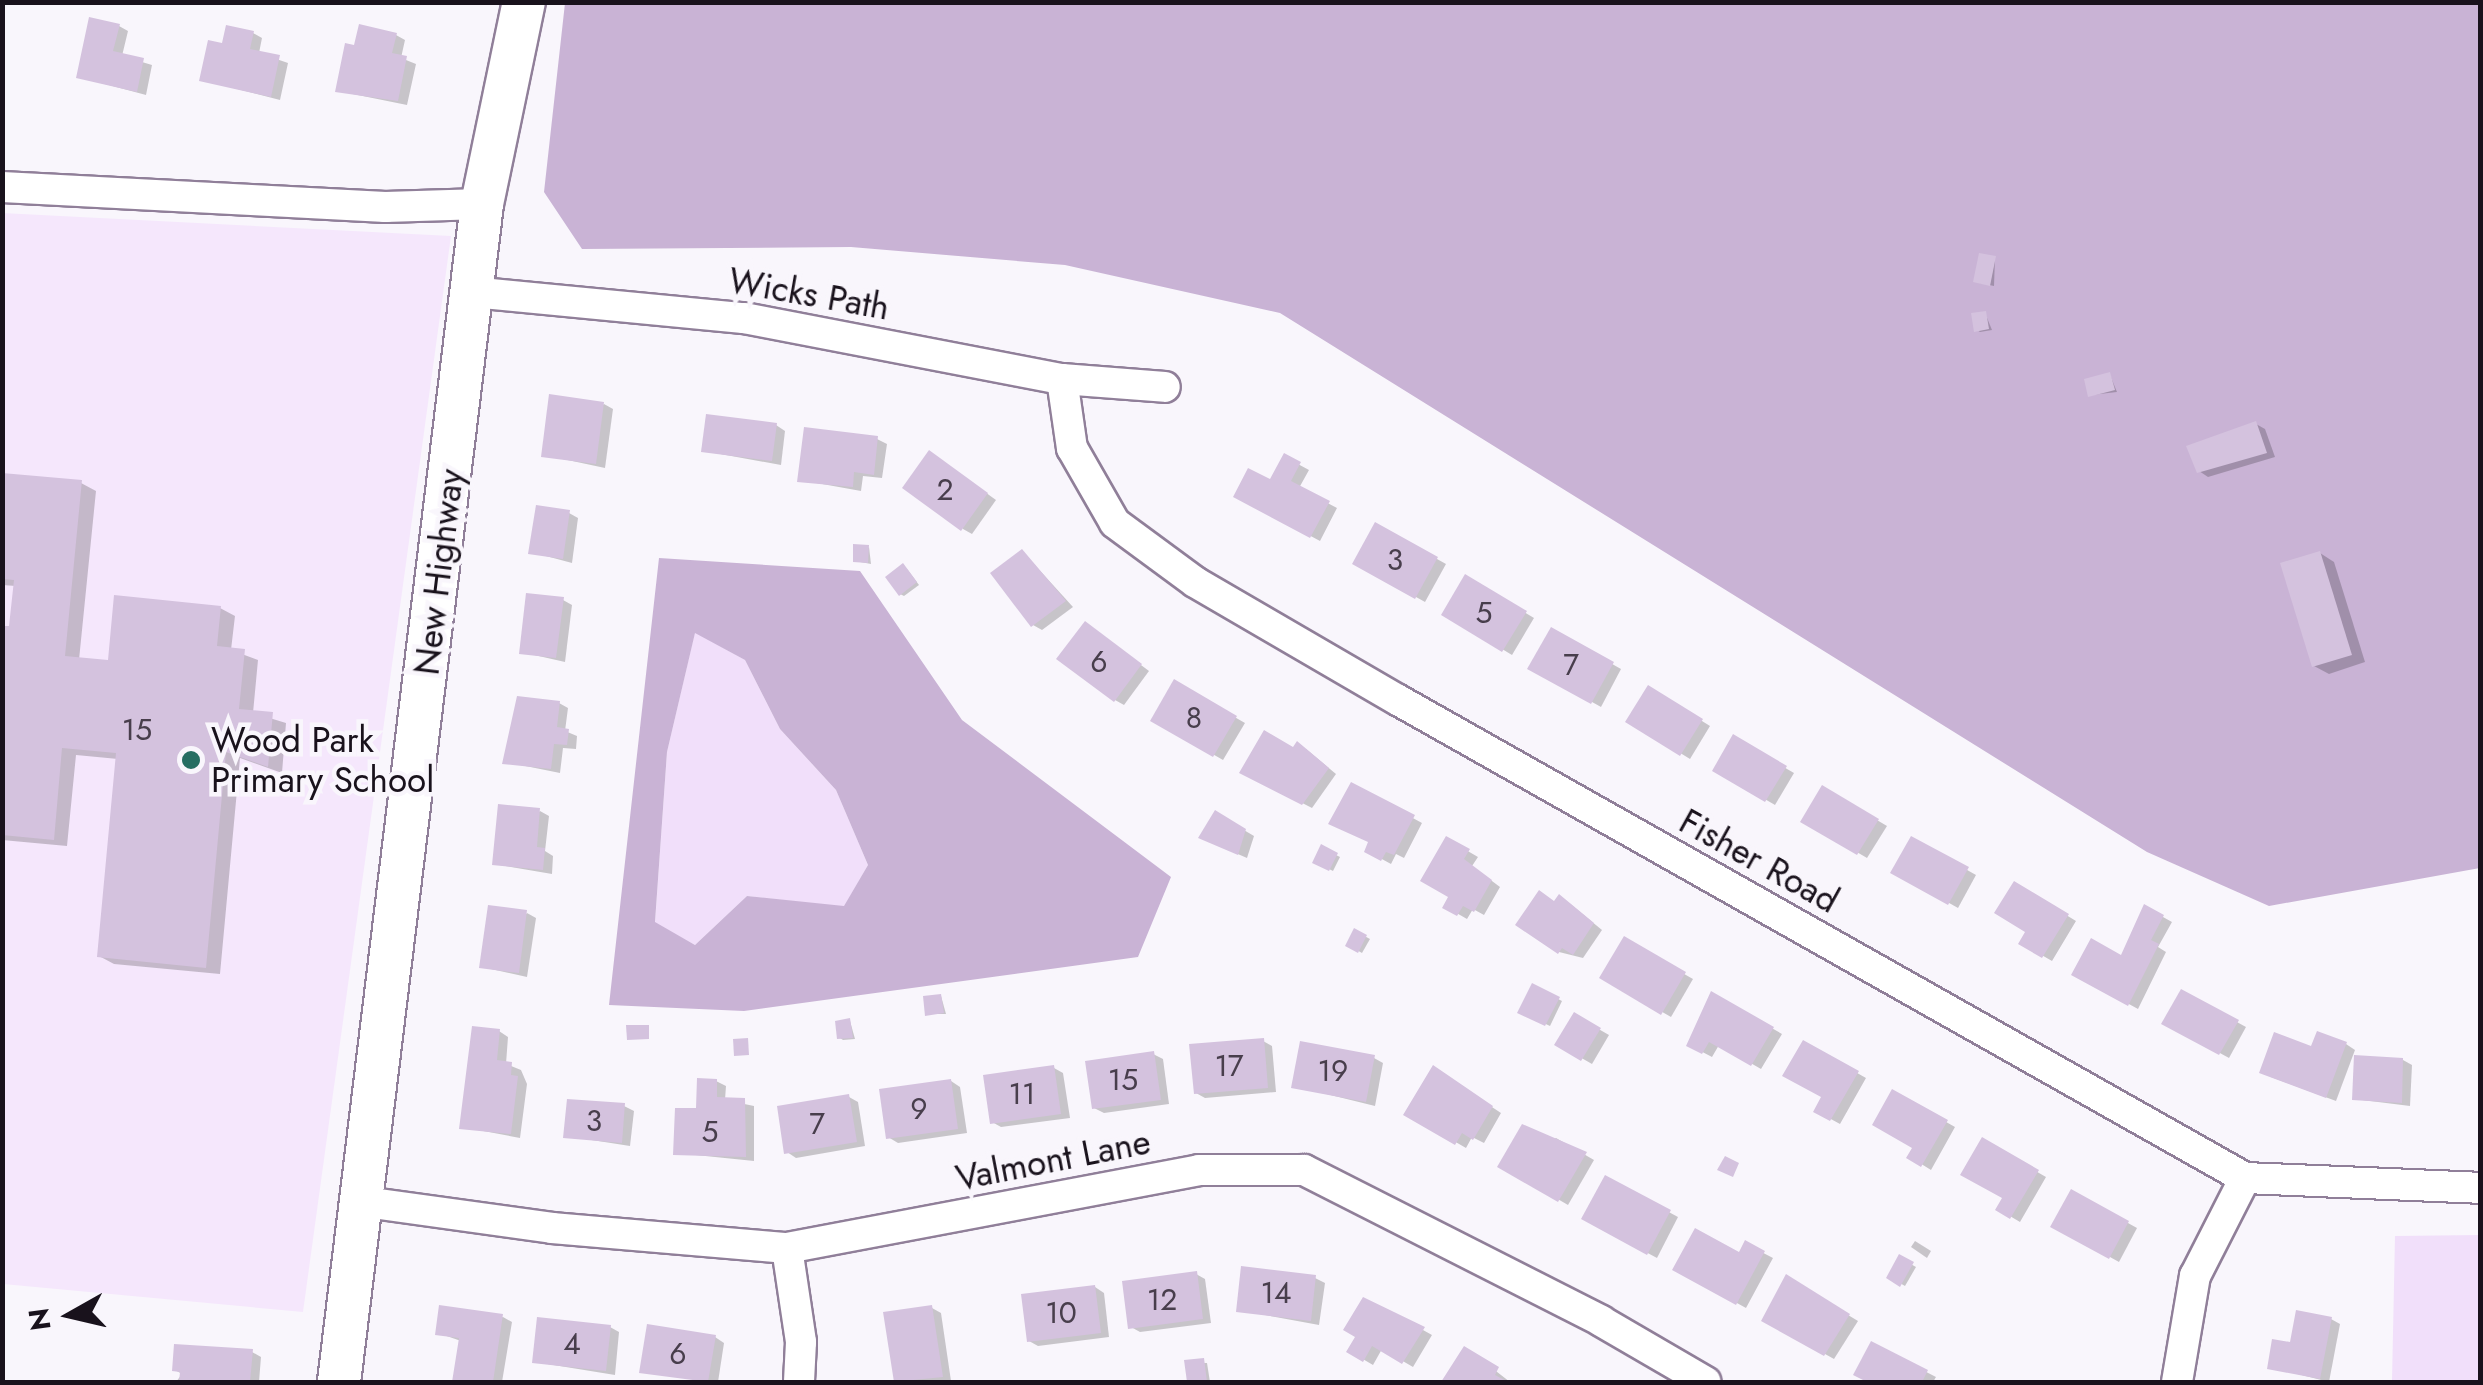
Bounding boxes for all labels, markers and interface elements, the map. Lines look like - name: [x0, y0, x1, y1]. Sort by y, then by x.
- street label: Wicks Path: [725, 259, 893, 329]
- street label: New Highway: [406, 467, 472, 677]
- house number: 2: [936, 472, 954, 508]
- house number: 3: [1387, 542, 1403, 578]
- house number: 5: [1476, 595, 1492, 631]
- house number: 6: [1090, 644, 1108, 680]
- house number: 7: [1563, 647, 1579, 683]
- house number: 8: [1186, 700, 1202, 736]
- house number: 15: [122, 712, 152, 748]
- place label: Wood Park Primary School: [211, 719, 434, 801]
- marker: Wood Park Primary School: [180, 749, 202, 771]
- street label: Fisher Road: [1672, 800, 1846, 922]
- house number: 17: [1214, 1048, 1244, 1084]
- house number: 19: [1318, 1053, 1348, 1089]
- house number: 15: [1108, 1062, 1138, 1098]
- house number: 11: [1009, 1076, 1035, 1112]
- house number: 9: [910, 1091, 928, 1127]
- house number: 3: [586, 1103, 602, 1139]
- house number: 7: [809, 1106, 825, 1142]
- house number: 5: [702, 1114, 718, 1150]
- street label: Valmont Lane: [952, 1121, 1154, 1199]
- north arrow: [20, 1265, 120, 1365]
- house number: 14: [1261, 1275, 1291, 1311]
- house number: 12: [1147, 1282, 1177, 1318]
- house number: 10: [1045, 1295, 1077, 1331]
- text: N: [18, 1305, 62, 1333]
- house number: 4: [563, 1326, 581, 1362]
- house number: 6: [669, 1336, 687, 1372]

